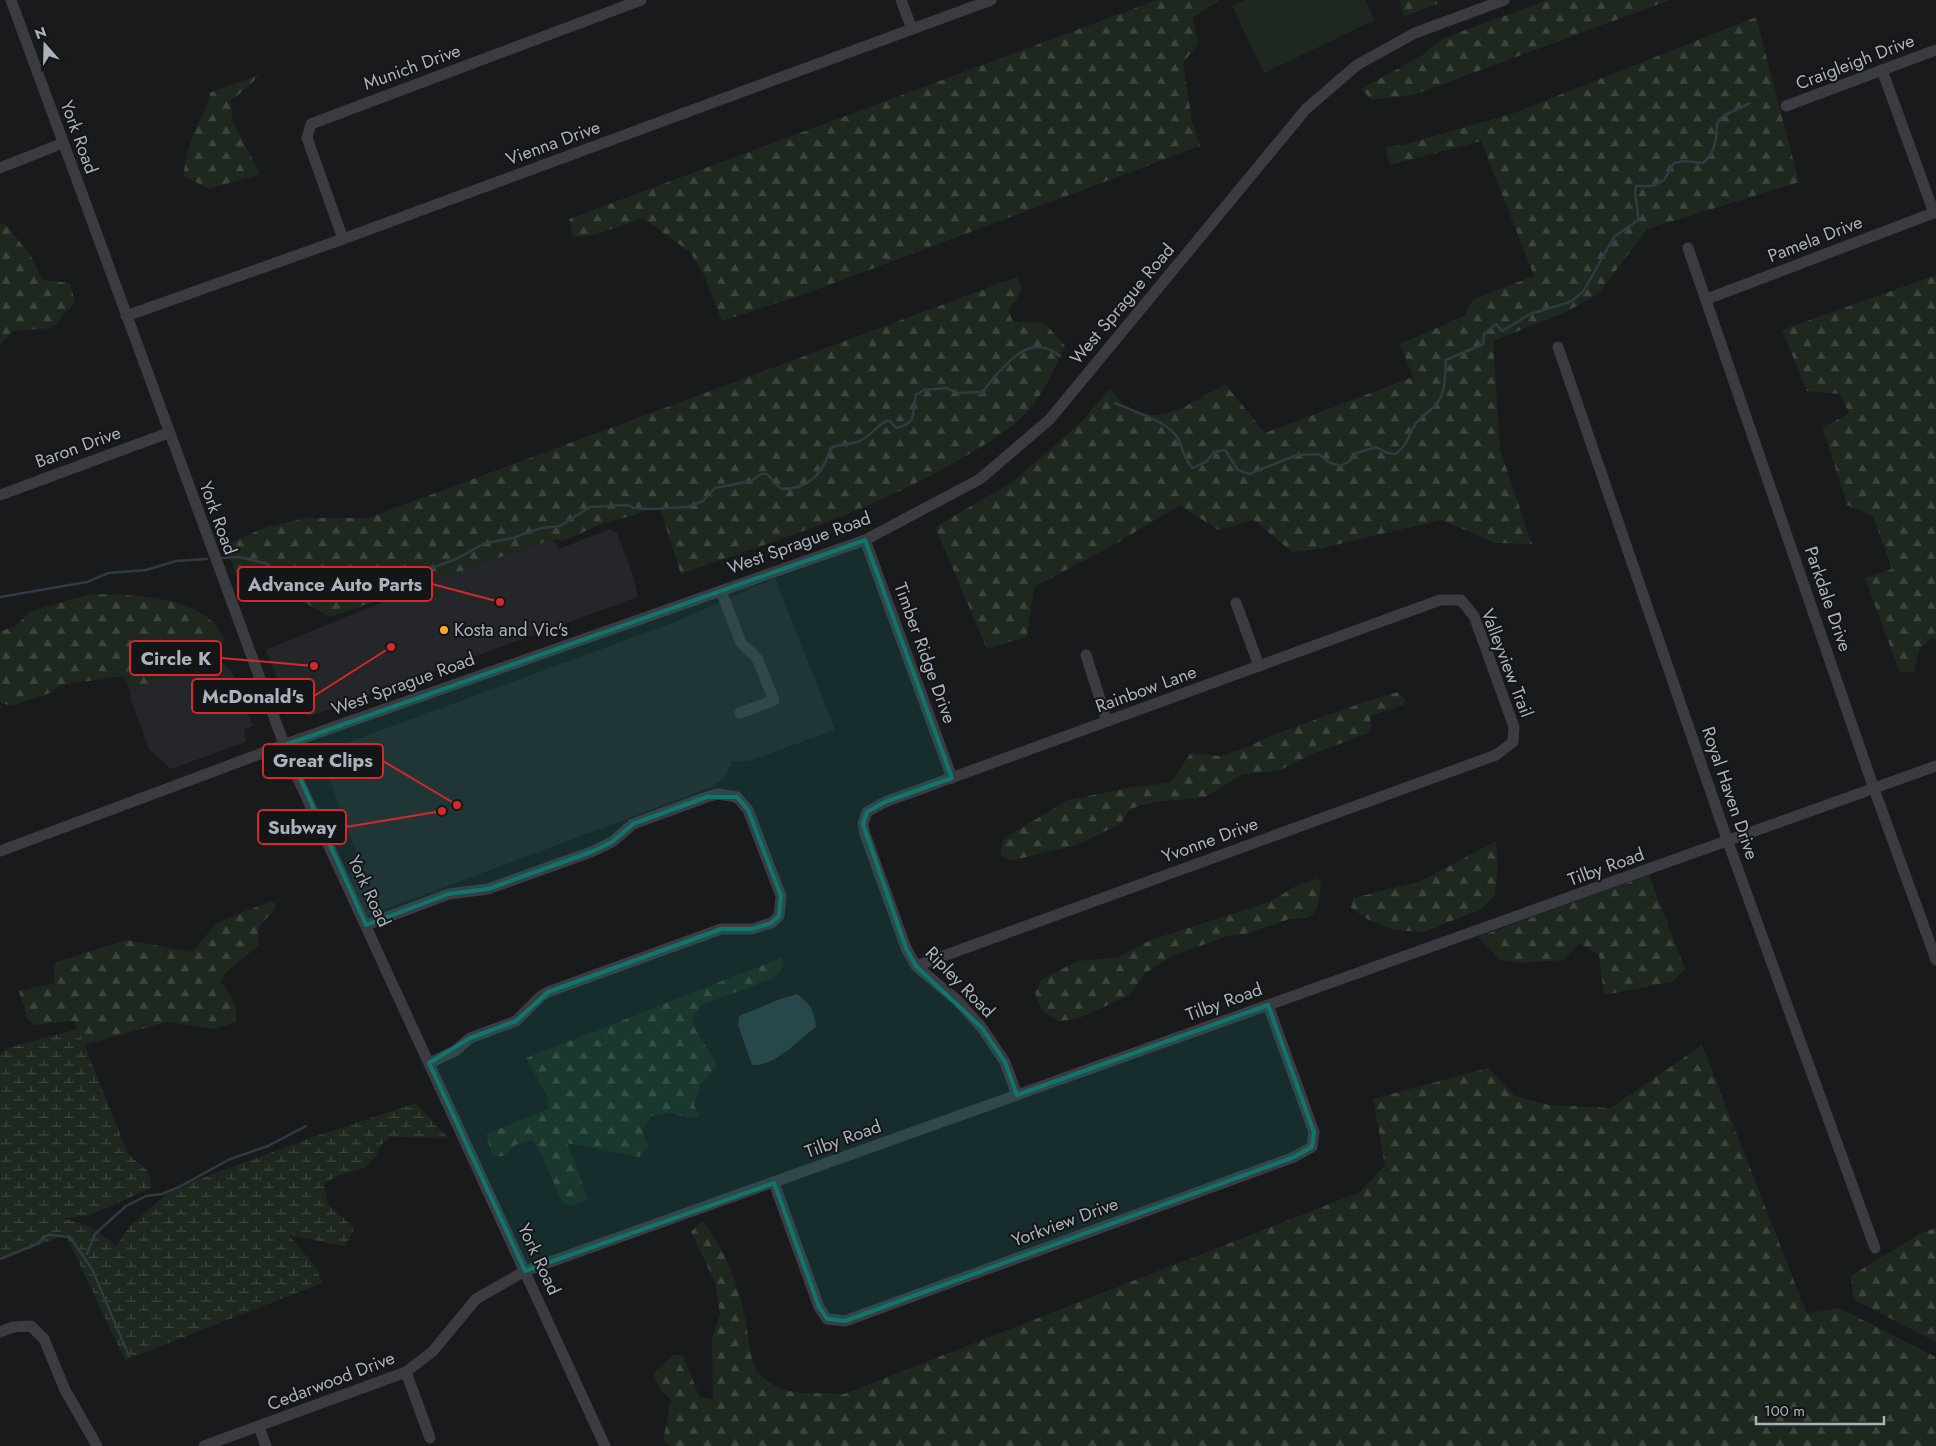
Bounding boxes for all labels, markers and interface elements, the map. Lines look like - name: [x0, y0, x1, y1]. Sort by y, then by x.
- north arrow: [20, 20, 70, 70]
- text: N: [32, 21, 49, 44]
- street label: Craigleigh Drive: [1792, 27, 1918, 97]
- street label: Munich Drive: [360, 37, 464, 97]
- street label: York Road: [54, 97, 104, 177]
- street label: Vienna Drive: [502, 114, 604, 172]
- street label: Pamela Drive: [1764, 209, 1866, 269]
- street label: West Sprague Road: [1064, 238, 1180, 370]
- street label: Baron Drive: [32, 420, 124, 474]
- street label: York Road: [193, 478, 243, 558]
- street label: West Sprague Road: [724, 505, 874, 581]
- street label: Parkdale Drive: [1798, 543, 1858, 655]
- callout: Advance Auto Parts: [238, 567, 432, 601]
- text: Advance Auto Parts: [247, 571, 422, 598]
- street label: Timber Ridge Drive: [887, 579, 963, 727]
- street label: Valleyview Trail: [1474, 605, 1540, 721]
- place label: Kosta and Vic's: [454, 617, 568, 643]
- marker: Kosta and Vic's: [438, 624, 450, 636]
- callout: Circle K: [130, 641, 221, 675]
- text: Circle K: [141, 645, 212, 672]
- street label: West Sprague Road: [328, 646, 478, 722]
- street label: Rainbow Lane: [1092, 659, 1200, 719]
- callout: McDonald's: [192, 679, 314, 713]
- text: McDonald's: [202, 683, 304, 710]
- street label: Royal Haven Drive: [1695, 723, 1765, 863]
- callout: Great Clips: [263, 744, 383, 778]
- text: Great Clips: [273, 747, 373, 774]
- callout: Subway: [258, 810, 346, 844]
- street label: Yvonne Drive: [1158, 811, 1262, 869]
- text: Subway: [268, 814, 337, 841]
- street label: Tilby Road: [1564, 841, 1648, 893]
- street label: York Road: [341, 851, 397, 931]
- street label: Ripley Road: [919, 940, 1001, 1024]
- street label: Tilby Road: [1182, 976, 1266, 1028]
- street label: Tilby Road: [801, 1113, 885, 1165]
- street label: Yorkview Drive: [1008, 1191, 1122, 1253]
- street label: York Road: [511, 1219, 567, 1299]
- street label: Cedarwood Drive: [264, 1345, 398, 1417]
- scale bar: [1756, 1394, 1884, 1426]
- text: 100 m: [1764, 1400, 1805, 1422]

